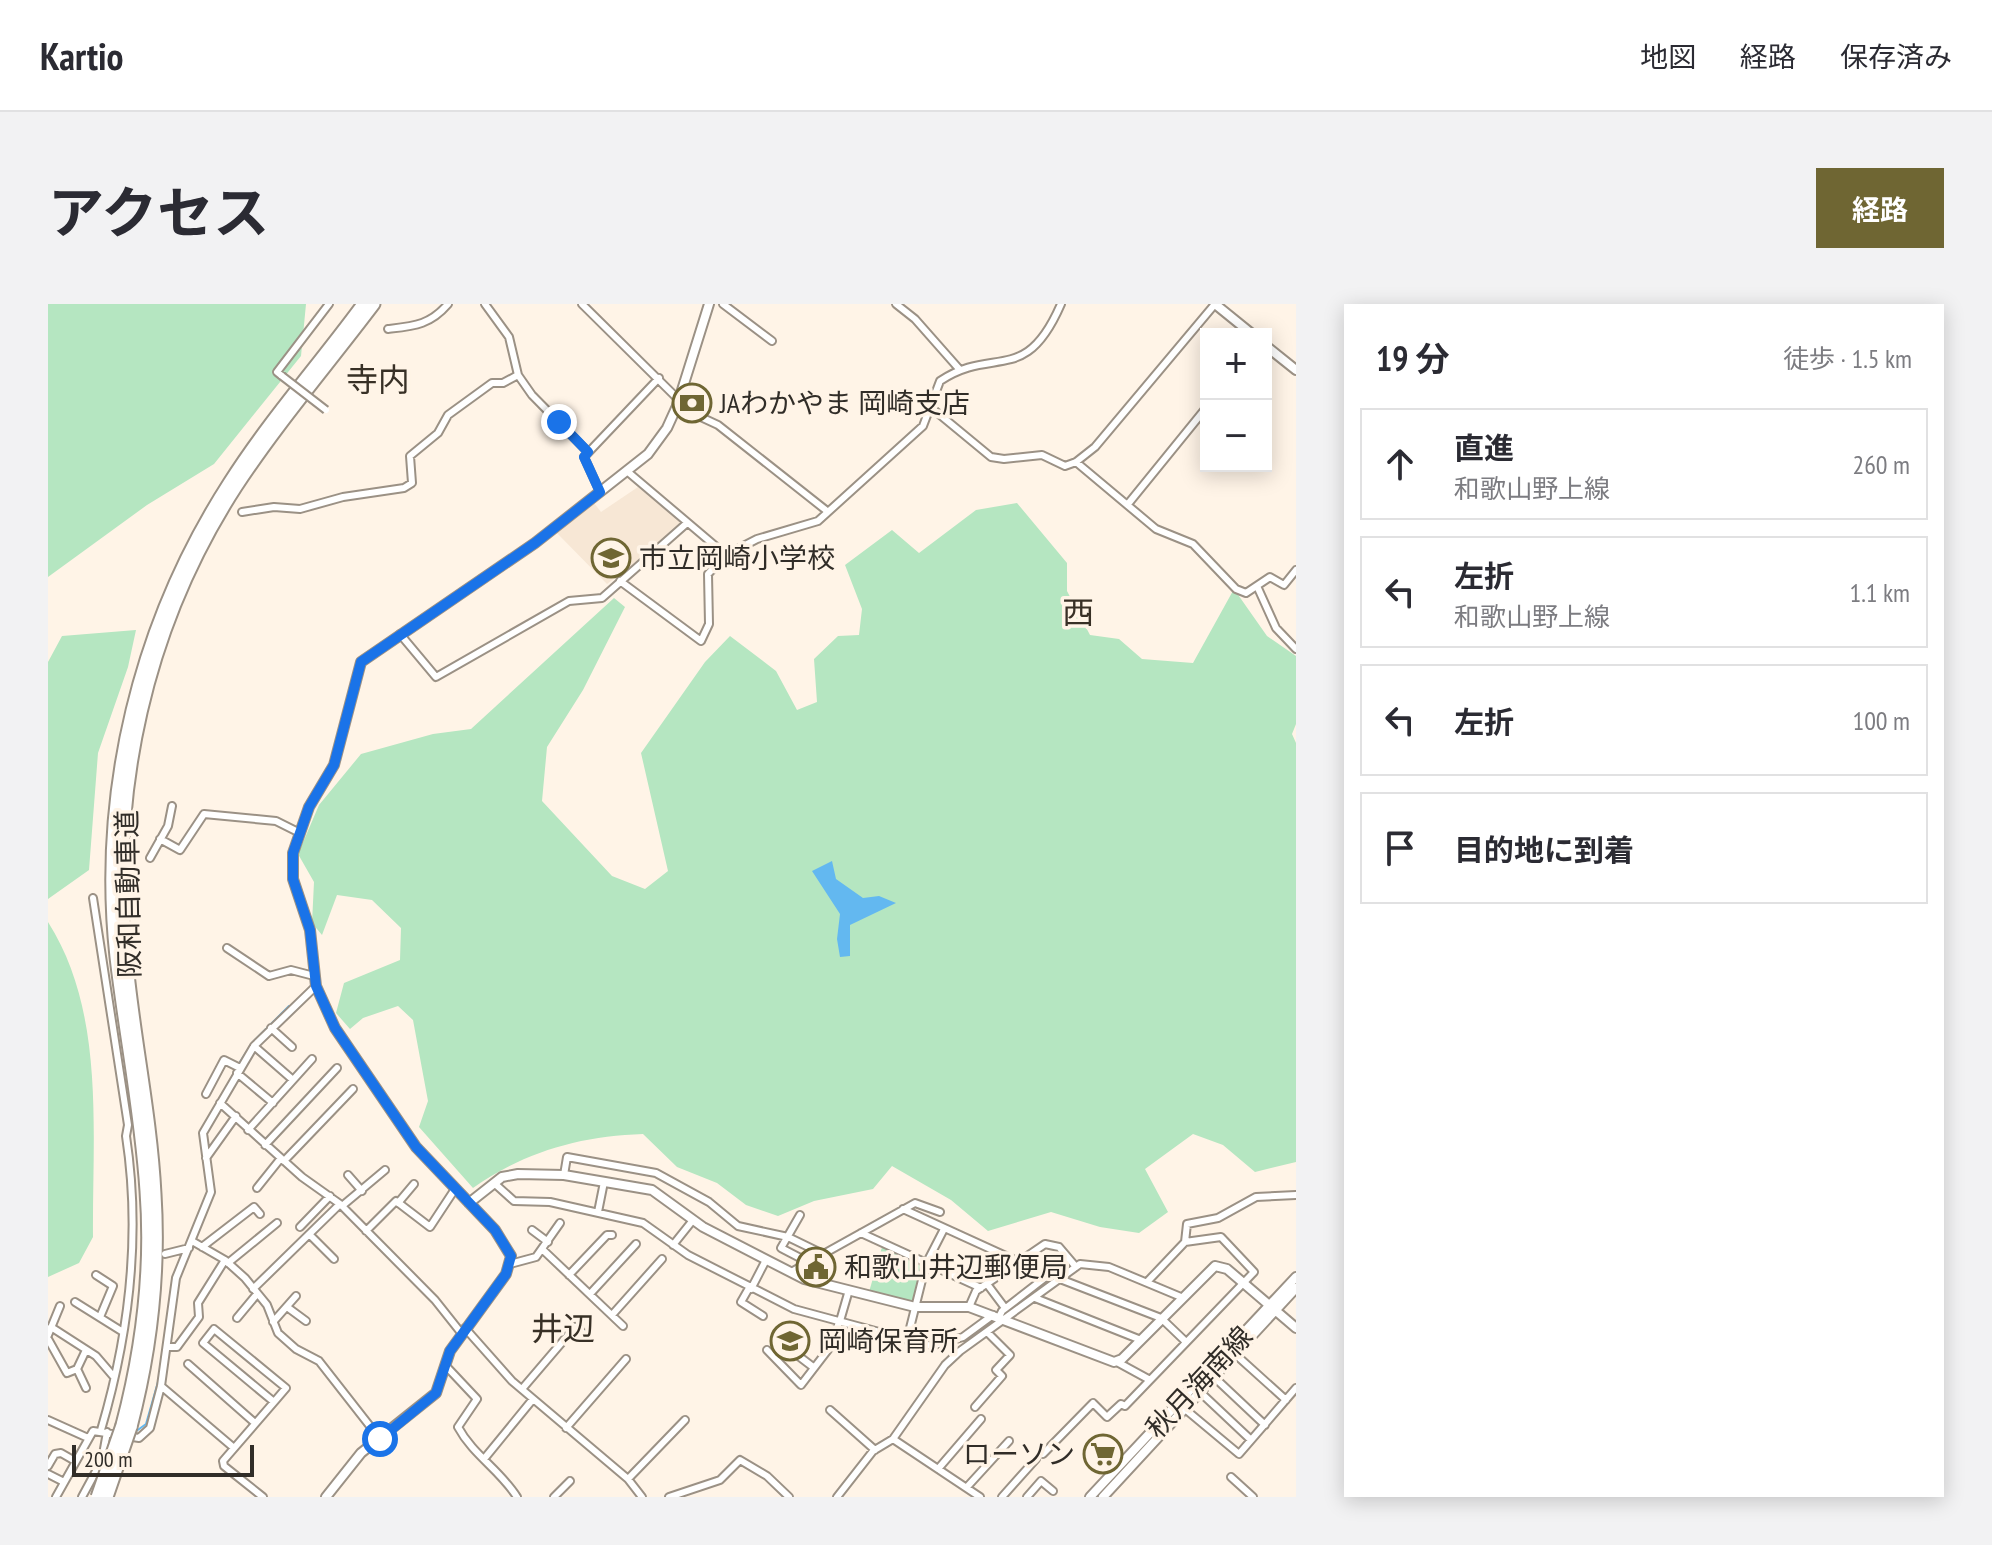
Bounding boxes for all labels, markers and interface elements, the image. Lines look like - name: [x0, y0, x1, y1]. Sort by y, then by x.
- text: Kartio: [40, 31, 124, 80]
- text: 地図: [1640, 38, 1696, 75]
- text: 経路: [1740, 38, 1796, 75]
- text: 保存済み: [1840, 38, 1952, 75]
- button: 経路: [1816, 168, 1944, 248]
- text: アクセス: [48, 176, 269, 248]
- map controls: [1200, 328, 1272, 472]
- button: +: [1200, 328, 1272, 400]
- text: 19 分: [1376, 336, 1449, 380]
- text: 徒歩 · 1.5 km: [1783, 342, 1912, 375]
- district label: 寺内: [346, 358, 410, 400]
- bank icon: JAわかやま 岡崎支店: [671, 382, 713, 424]
- place label: JAわかやま 岡崎支店: [719, 384, 970, 421]
- button: −: [1200, 400, 1272, 472]
- route end: [541, 404, 577, 440]
- text: 直進: [1454, 428, 1514, 467]
- icon: ahead: [1378, 442, 1422, 486]
- text: 260 m: [1852, 448, 1910, 481]
- text: 和歌山野上線: [1454, 472, 1610, 505]
- school or university icon: 市立岡崎小学校: [590, 537, 632, 579]
- place label: 市立岡崎小学校: [639, 539, 835, 576]
- text: 左折: [1454, 556, 1514, 595]
- icon: left: [1378, 570, 1422, 614]
- text: 1.1 km: [1849, 576, 1910, 609]
- district label: 西: [1062, 591, 1094, 633]
- text: 和歌山野上線: [1454, 600, 1610, 633]
- icon: left: [1378, 698, 1422, 742]
- text: 左折: [1454, 702, 1514, 741]
- text: 100 m: [1852, 704, 1910, 737]
- street label: 阪和自動車道: [108, 810, 147, 978]
- icon: arrive: [1378, 826, 1422, 870]
- text: 目的地に到着: [1454, 830, 1634, 869]
- public building icon: 和歌山井辺郵便局: [795, 1246, 837, 1288]
- place label: 和歌山井辺郵便局: [844, 1248, 1068, 1285]
- district label: 井辺: [531, 1307, 595, 1349]
- street label: 秋月海南線: [1137, 1318, 1260, 1445]
- school or university icon: 岡崎保育所: [769, 1320, 811, 1362]
- place label: 岡崎保育所: [818, 1322, 958, 1359]
- route start: [362, 1421, 398, 1457]
- supermarket icon: ローソン: [1082, 1433, 1124, 1475]
- place label: ローソン: [963, 1435, 1075, 1472]
- scale bar: [72, 1441, 254, 1477]
- text: 200 m: [84, 1445, 133, 1473]

